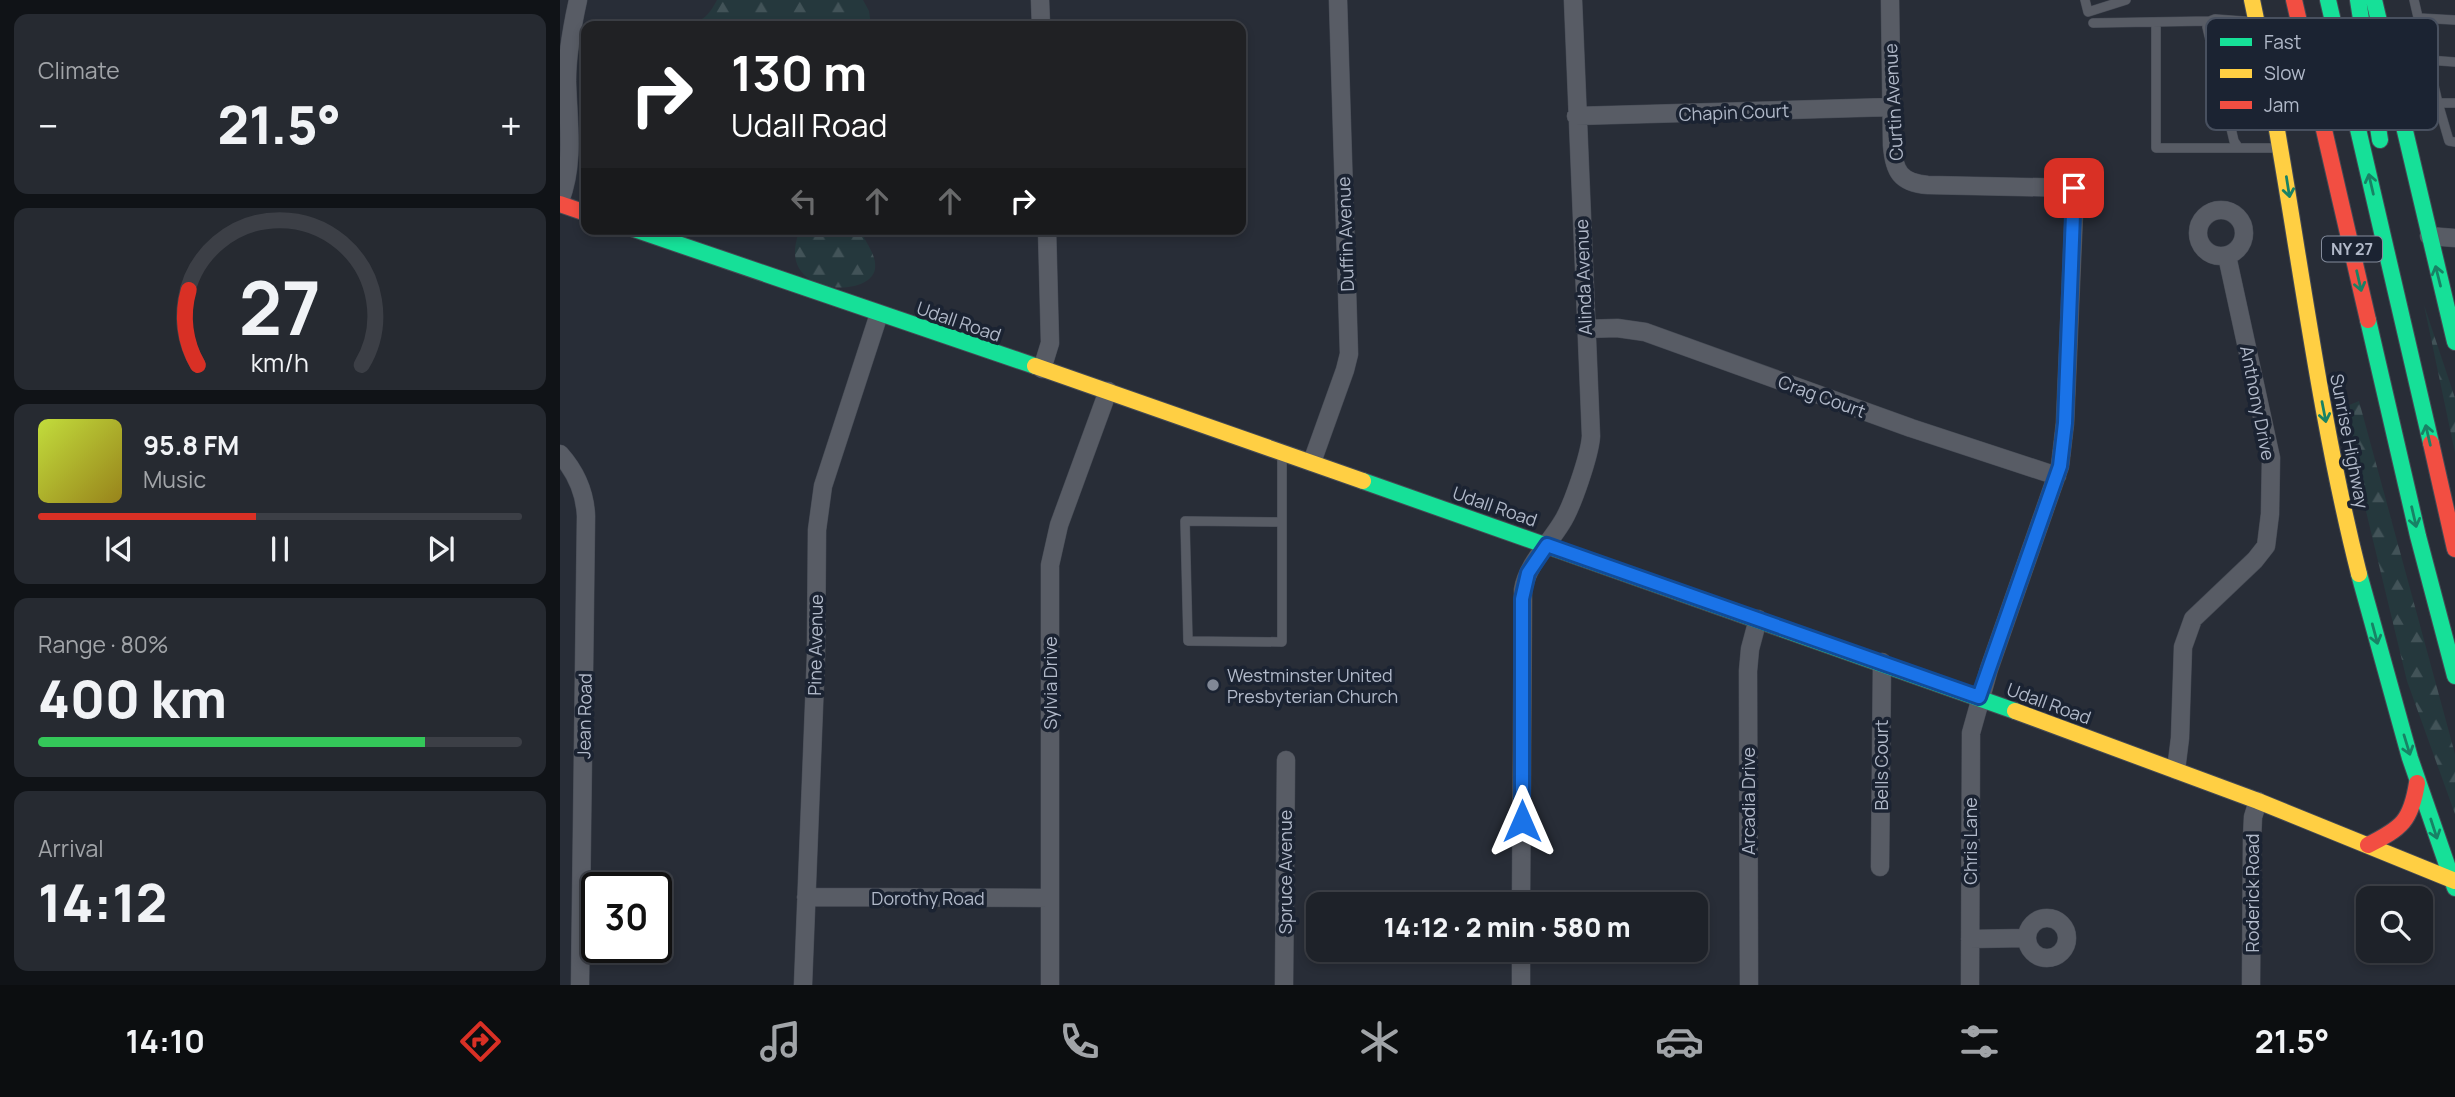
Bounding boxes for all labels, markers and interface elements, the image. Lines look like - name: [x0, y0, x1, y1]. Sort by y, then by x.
- legend: [2206, 18, 2438, 130]
- text: Fast: [2264, 29, 2301, 55]
- text: 130 m: [731, 39, 867, 106]
- street label: Curtin Avenue: [1878, 43, 1908, 161]
- icon: right: [616, 49, 707, 140]
- text: Climate: [38, 54, 120, 86]
- text: Slow: [2264, 60, 2306, 86]
- text: 21.5°: [218, 89, 341, 160]
- text: Jam: [2264, 92, 2299, 118]
- street label: Chapin Court: [1678, 98, 1790, 126]
- text: −: [38, 99, 59, 151]
- text: +: [500, 99, 522, 151]
- text: Udall Road: [731, 103, 887, 147]
- pin: [2044, 158, 2104, 218]
- icon: arrive: [2055, 169, 2093, 207]
- one-way arrow: [2364, 173, 2377, 196]
- one-way arrow: [2282, 175, 2295, 198]
- street label: Duffin Avenue: [1331, 176, 1359, 292]
- icon: left: [785, 182, 823, 220]
- icon: ahead: [858, 182, 896, 220]
- icon: ahead: [931, 182, 969, 220]
- icon: right: [1004, 182, 1042, 220]
- street label: Alinda Avenue: [1569, 218, 1597, 336]
- road number: NY 27: [2322, 236, 2382, 262]
- text: 27: [239, 257, 321, 357]
- one-way arrow: [2431, 265, 2444, 287]
- one-way arrow: [2353, 269, 2366, 292]
- street label: Udall Road: [914, 295, 1004, 347]
- street label: Anthony Drive: [2235, 344, 2281, 462]
- text: km/h: [251, 345, 309, 380]
- street label: Crag Court: [1775, 369, 1869, 423]
- street label: Sunrise Highway: [2325, 372, 2375, 511]
- one-way arrow: [2317, 400, 2331, 423]
- one-way arrow: [2421, 424, 2435, 447]
- text: 95.8 FM: [143, 427, 239, 463]
- text: Music: [143, 463, 206, 495]
- street label: Udall Road: [1450, 480, 1540, 532]
- one-way arrow: [2408, 505, 2421, 528]
- icon: previous: [100, 530, 138, 568]
- icon: pause: [261, 530, 299, 568]
- icon: next: [422, 530, 460, 568]
- street label: Pine Avenue: [802, 594, 828, 696]
- one-way arrow: [2369, 622, 2382, 644]
- text: Range · 80%: [38, 628, 169, 660]
- street label: Sylvia Drive: [1038, 636, 1062, 730]
- text: 400 km: [38, 663, 227, 734]
- place label: Westminster United Presbyterian Church: [1227, 663, 1398, 708]
- street label: Jean Road: [571, 673, 597, 759]
- marker: Westminster United Presbyterian Church: [1205, 677, 1221, 693]
- street label: Udall Road: [2004, 677, 2094, 729]
- street label: Bells Court: [1869, 720, 1893, 810]
- one-way arrow: [2402, 733, 2414, 755]
- street label: Arcadia Drive: [1736, 747, 1760, 855]
- position arrow: [1485, 784, 1559, 858]
- street label: Chris Lane: [1958, 797, 1982, 885]
- street label: Spruce Avenue: [1273, 810, 1297, 934]
- one-way arrow: [2429, 818, 2442, 840]
- text: Arrival: [38, 832, 104, 864]
- street label: Roderick Road: [2240, 833, 2264, 953]
- text: 14:12: [38, 867, 167, 938]
- speed limit sign: 30: [581, 872, 672, 963]
- street label: Dorothy Road: [871, 886, 985, 910]
- map controls: [2356, 886, 2433, 963]
- button: search: [2356, 886, 2433, 963]
- text: 14:12 · 2 min · 580 m: [1384, 909, 1630, 945]
- icon: directions: [456, 1017, 505, 1066]
- icon: music: [756, 1017, 805, 1066]
- icon: phone: [1055, 1017, 1104, 1066]
- icon: climate: [1355, 1017, 1404, 1066]
- icon: car: [1655, 1017, 1704, 1066]
- icon: filters: [1955, 1017, 2004, 1066]
- text: 14:10: [125, 1019, 205, 1063]
- text: 21.5°: [2255, 1019, 2330, 1063]

